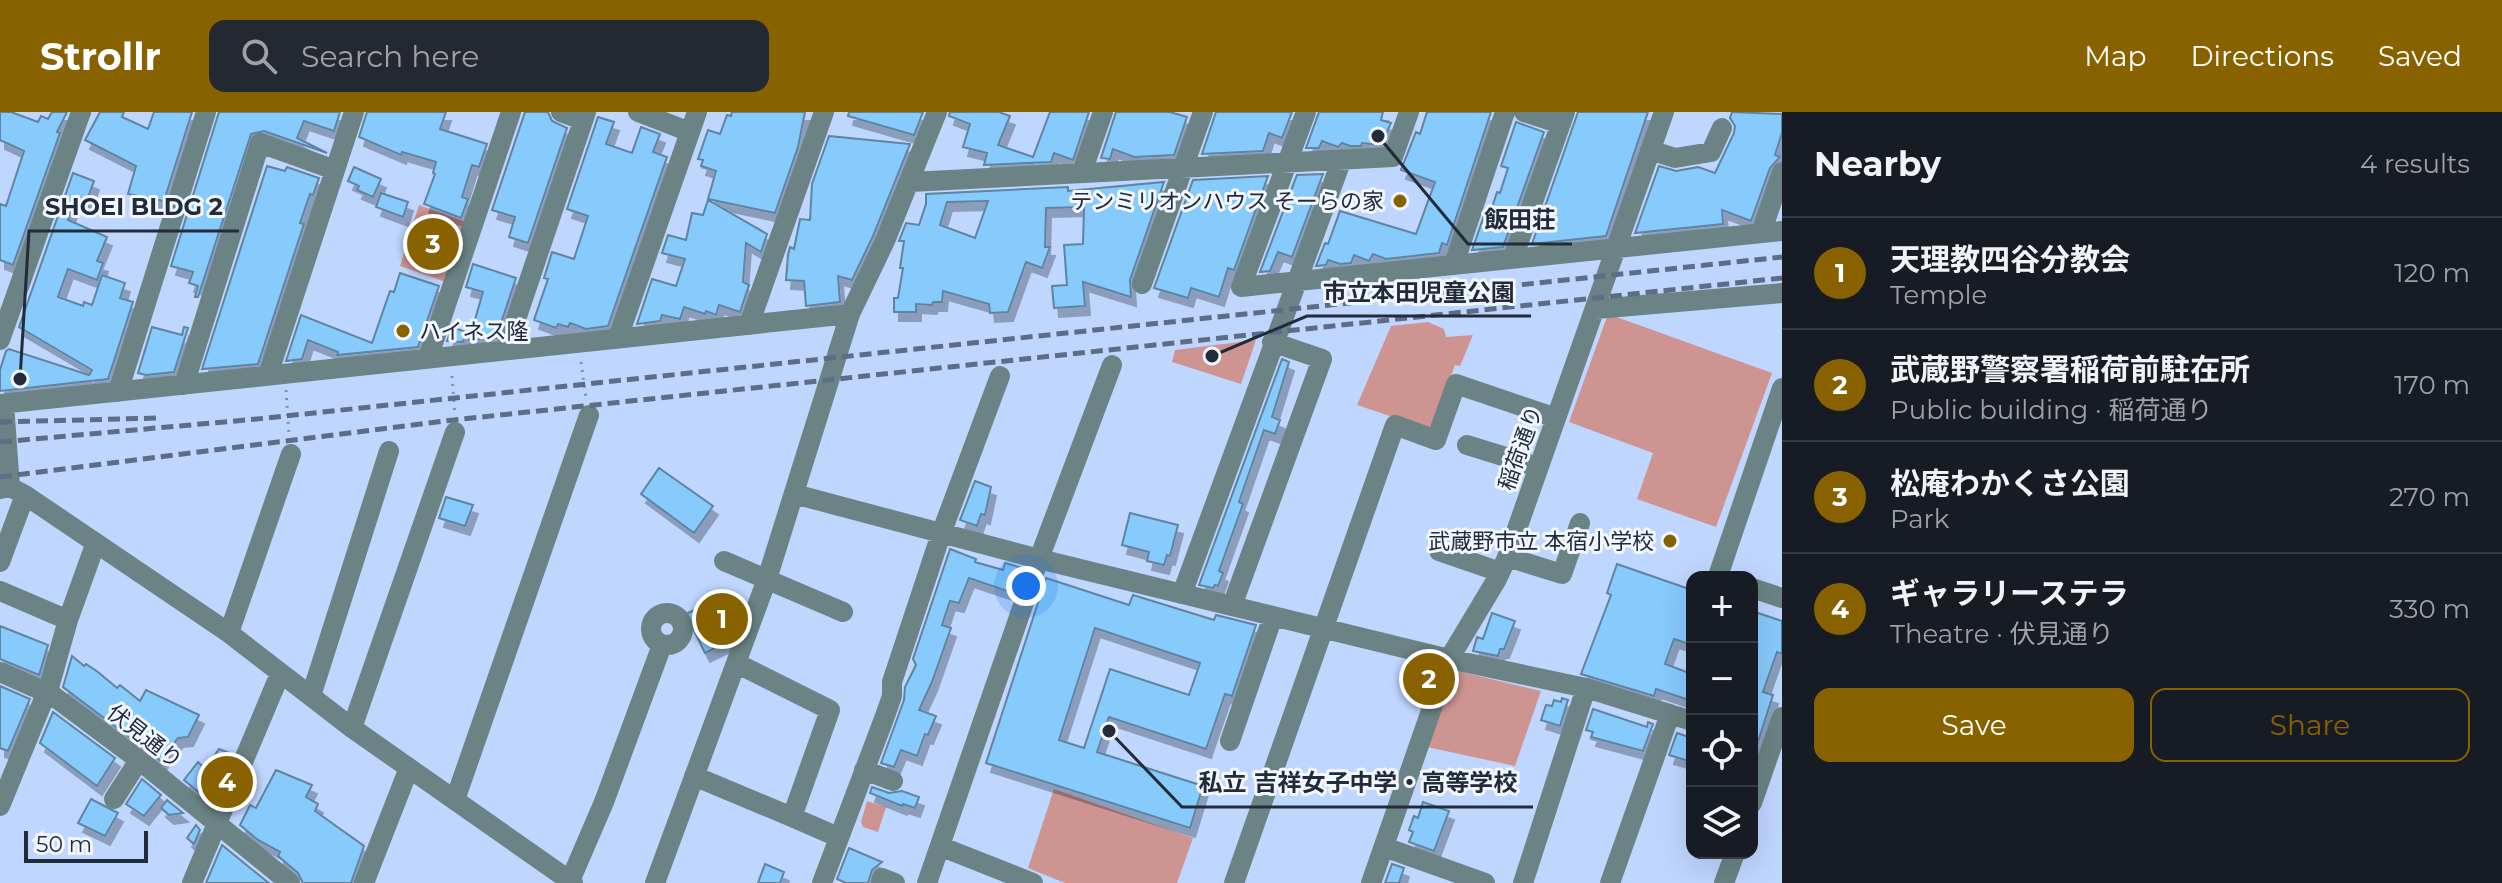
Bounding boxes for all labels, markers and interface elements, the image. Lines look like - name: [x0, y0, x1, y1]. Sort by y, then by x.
- search box: [209, 20, 769, 92]
- text: Strollr: [40, 33, 161, 80]
- icon: search: [237, 34, 281, 78]
- text: Search here: [301, 38, 479, 75]
- text: Map: [2084, 39, 2146, 73]
- text: Directions: [2190, 39, 2334, 73]
- text: Saved: [2378, 39, 2462, 73]
- text: Nearby: [1814, 143, 1941, 185]
- text: 4 results: [2360, 148, 2470, 180]
- callout: SHOEI BLDG 2: [29, 183, 239, 231]
- place label: テンミリオンハウス そーらの家: [1070, 188, 1384, 215]
- text: SHOEI BLDG 2: [45, 192, 223, 221]
- marker: テンミリオンハウス そーらの家: [1391, 192, 1409, 210]
- callout: 飯田荘: [1468, 196, 1572, 244]
- text: 飯田荘: [1484, 205, 1556, 234]
- pin: 3: [407, 214, 459, 274]
- text: 天理教四谷分教会: [1890, 241, 2130, 278]
- text: 1: [1835, 257, 1845, 289]
- text: 120 m: [2394, 257, 2470, 289]
- callout: 市立本田児童公園: [1307, 268, 1531, 316]
- text: 市立本田児童公園: [1323, 278, 1515, 307]
- text: Temple: [1890, 279, 1987, 311]
- place label: ハイネス隆: [419, 318, 529, 345]
- marker: ハイネス隆: [394, 322, 412, 340]
- text: 武蔵野警察署稲荷前駐在所: [1890, 351, 2250, 388]
- text: 2: [1832, 369, 1848, 401]
- text: 170 m: [2394, 369, 2470, 401]
- text: Public building · 稲荷通り: [1890, 394, 2212, 426]
- street label: 稲荷通り: [1493, 402, 1548, 494]
- text: 松庵わかくさ公園: [1890, 465, 2130, 502]
- text: 3: [1832, 481, 1848, 513]
- text: 270 m: [2389, 481, 2470, 513]
- text: Park: [1890, 503, 1949, 535]
- place label: 武蔵野市立 本宿小学校: [1428, 528, 1654, 555]
- marker: 武蔵野市立 本宿小学校: [1661, 532, 1679, 550]
- your location: [1006, 566, 1046, 606]
- map controls: [1686, 571, 1758, 859]
- button: +: [1686, 571, 1758, 643]
- text: ギャラリーステラ: [1890, 575, 2129, 612]
- pin: 1: [696, 589, 748, 649]
- text: 4: [1831, 593, 1849, 625]
- text: 330 m: [2389, 593, 2470, 625]
- text: Theatre · 伏見通り: [1890, 618, 2114, 650]
- button: −: [1686, 643, 1758, 715]
- pin: 2: [1403, 649, 1455, 709]
- button: Save: [1814, 688, 2134, 762]
- button: Share: [2150, 688, 2470, 762]
- street label: 伏見通り: [102, 699, 188, 774]
- button: locate: [1686, 715, 1758, 787]
- pin: 4: [201, 752, 253, 812]
- callout: 私立 吉祥女子中学・高等学校: [1182, 759, 1533, 807]
- text: 私立 吉祥女子中学・高等学校: [1199, 768, 1517, 797]
- button: layers: [1686, 787, 1758, 859]
- scale bar: [24, 827, 148, 863]
- text: 50 m: [36, 831, 92, 858]

